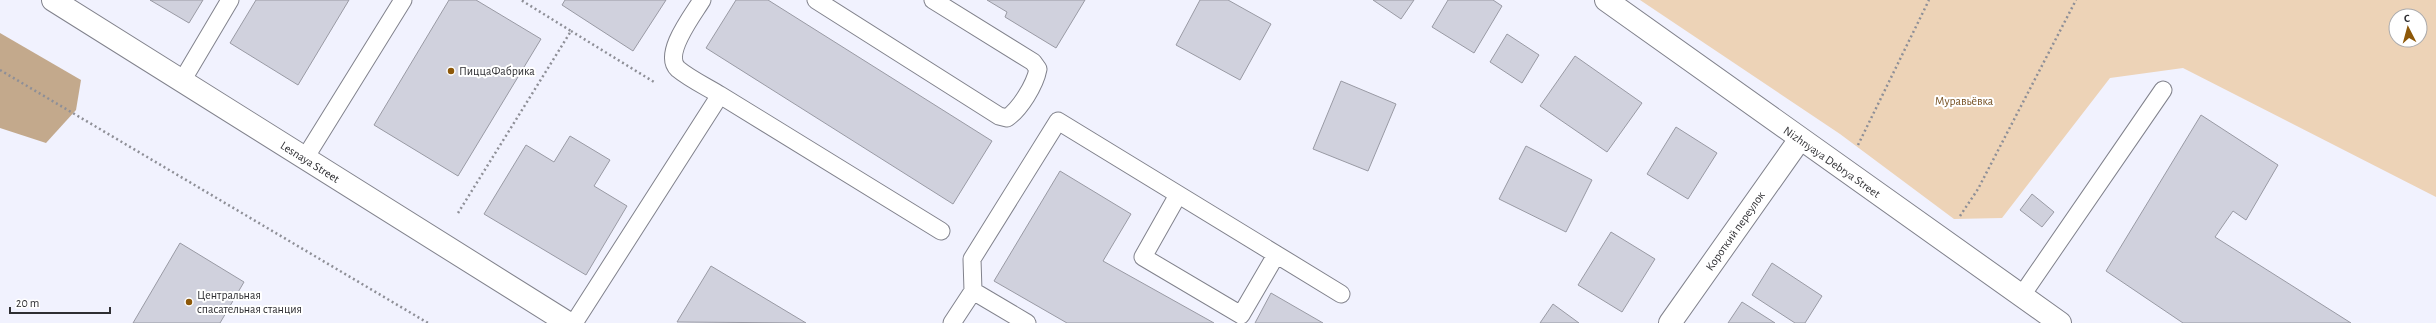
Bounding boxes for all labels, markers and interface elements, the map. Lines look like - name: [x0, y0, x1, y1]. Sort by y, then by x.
- north arrow: [2388, 8, 2428, 48]
- text: С: [2403, 13, 2411, 24]
- place label: ПиццаФабрика: [459, 65, 535, 77]
- marker: ПиццаФабрика: [446, 66, 456, 76]
- park label: Муравьёвка: [1935, 95, 1994, 108]
- street label: Nizhnyaya Debrya Street: [1781, 124, 1883, 201]
- street label: Lesnaya Street: [278, 139, 342, 186]
- street label: Короткий переулок: [1703, 189, 1768, 273]
- scale bar: [10, 289, 110, 315]
- place label: Центральная спасательная станция: [197, 289, 302, 315]
- text: 20 m: [16, 297, 39, 309]
- marker: Центральная спасательная станция: [184, 297, 194, 307]

